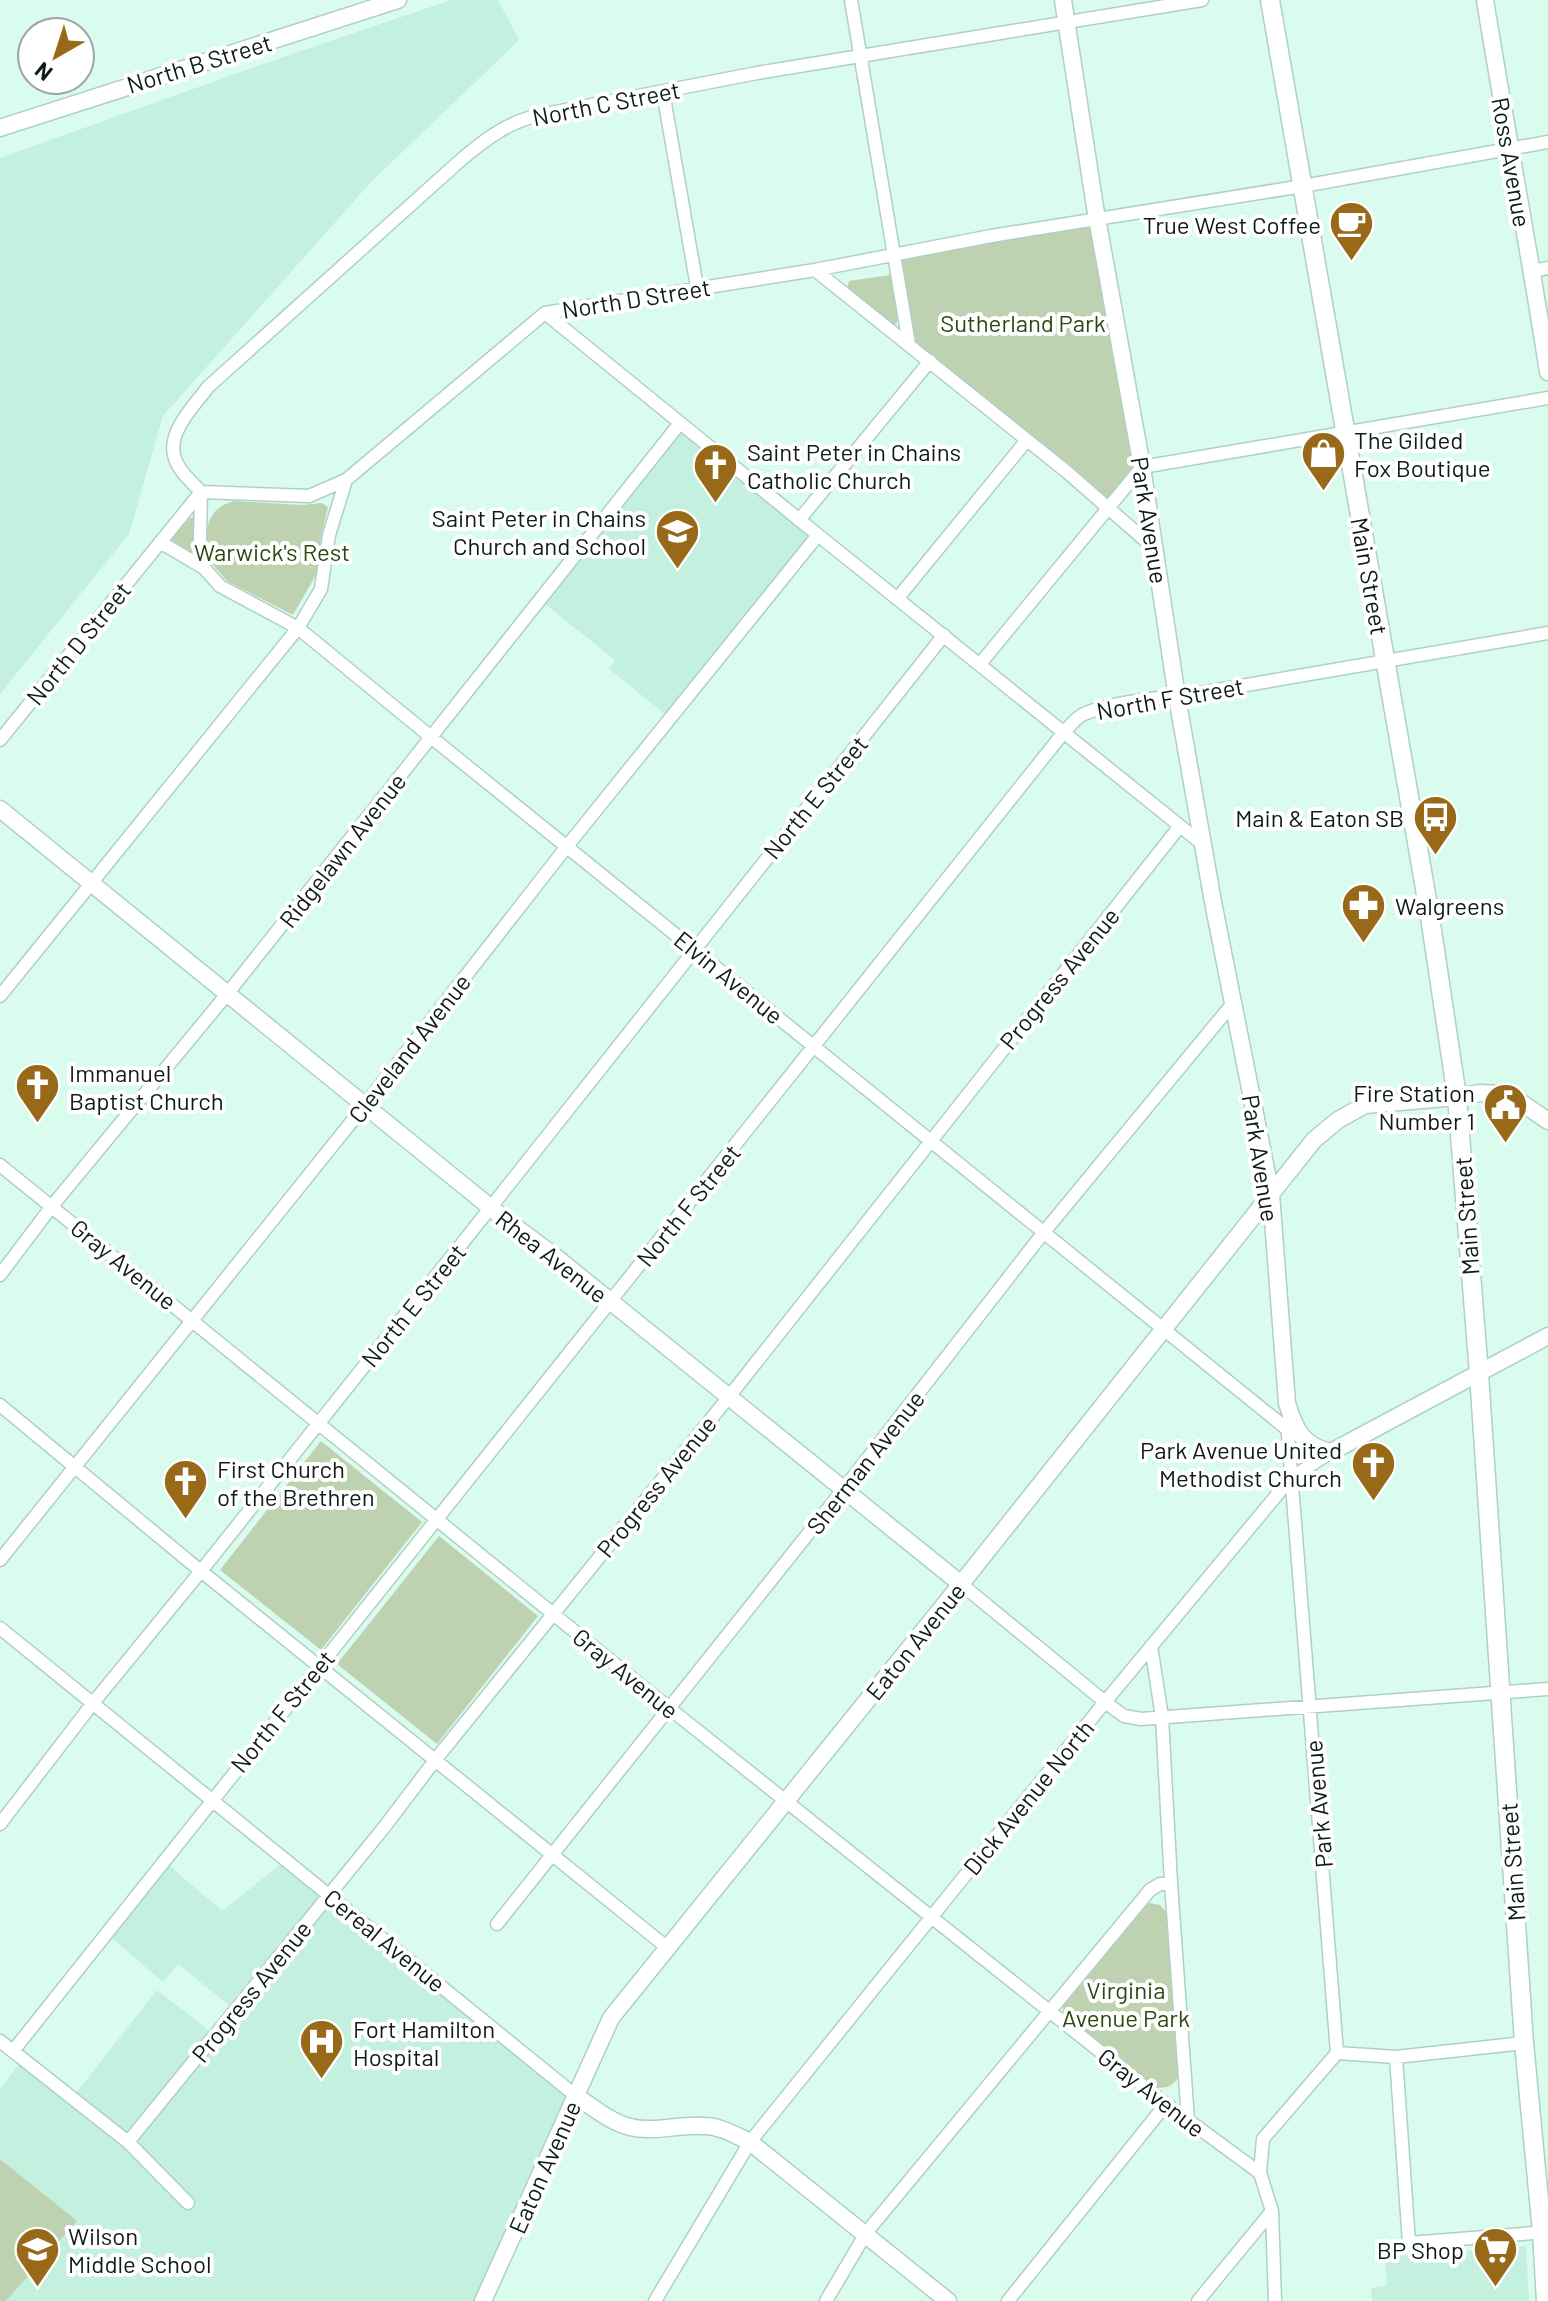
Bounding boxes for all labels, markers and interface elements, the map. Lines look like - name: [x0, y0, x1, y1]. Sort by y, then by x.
- north arrow: [16, 16, 96, 96]
- street label: North B Street: [123, 27, 275, 99]
- text: N: [29, 58, 57, 87]
- street label: North C Street: [530, 74, 682, 132]
- street label: Ross Avenue: [1486, 95, 1538, 229]
- cafe icon: True West Coffee: [1328, 200, 1376, 263]
- place label: True West Coffee: [1143, 210, 1321, 239]
- street label: North D Street: [560, 272, 712, 324]
- park label: Sutherland Park: [940, 308, 1106, 337]
- place label: The Gilded Fox Boutique: [1354, 425, 1490, 482]
- shop icon: The Gilded Fox Boutique: [1299, 429, 1347, 492]
- place label: Saint Peter in Chains Catholic Church: [747, 437, 961, 494]
- church icon: Saint Peter in Chains Catholic Church: [692, 441, 740, 504]
- street label: Park Avenue: [1126, 454, 1174, 586]
- place label: Saint Peter in Chains Church and School: [432, 503, 646, 560]
- school or university icon: Saint Peter in Chains Church and School: [653, 507, 701, 570]
- street label: Main Street: [1345, 515, 1395, 637]
- park label: Warwick's Rest: [194, 537, 350, 566]
- street label: North D Street: [20, 576, 136, 710]
- street label: North F Street: [1094, 671, 1246, 725]
- street label: North E Street: [757, 730, 873, 864]
- street label: Ridgelawn Avenue: [273, 767, 411, 933]
- bus stop icon: Main & Eaton SB: [1411, 793, 1459, 856]
- place label: Main & Eaton SB: [1235, 803, 1404, 832]
- pharmacy icon: Walgreens: [1340, 881, 1388, 944]
- place label: Walgreens: [1395, 891, 1504, 920]
- street label: Progress Avenue: [993, 901, 1125, 1055]
- street label: Elvin Avenue: [669, 924, 789, 1030]
- street label: Cleveland Avenue: [342, 968, 476, 1128]
- place label: Immanuel Baptist Church: [69, 1058, 224, 1115]
- church icon: Immanuel Baptist Church: [14, 1062, 62, 1125]
- place label: Fire Station Number 1: [1353, 1078, 1475, 1135]
- public building icon: Fire Station Number 1: [1482, 1082, 1530, 1145]
- street label: Park Avenue: [1237, 1092, 1285, 1224]
- street label: North F Street: [630, 1138, 746, 1272]
- street label: Main Street: [1447, 1156, 1485, 1276]
- street label: Rhea Avenue: [490, 1203, 614, 1309]
- street label: Gray Avenue: [65, 1213, 183, 1315]
- street label: North E Street: [355, 1238, 471, 1372]
- street label: Sherman Avenue: [800, 1384, 930, 1540]
- street label: Progress Avenue: [590, 1409, 722, 1563]
- place label: Park Avenue United Methodist Church: [1140, 1435, 1342, 1492]
- church icon: Park Avenue United Methodist Church: [1349, 1439, 1397, 1502]
- place label: First Church of the Brethren: [217, 1454, 375, 1511]
- church icon: First Church of the Brethren: [162, 1458, 210, 1521]
- street label: Eaton Avenue: [859, 1577, 971, 1705]
- street label: Gray Avenue: [567, 1622, 685, 1724]
- street label: North F Street: [224, 1644, 340, 1778]
- street label: Dick Avenue North: [957, 1714, 1099, 1880]
- street label: Park Avenue: [1298, 1739, 1338, 1869]
- street label: Main Street: [1493, 1802, 1531, 1922]
- street label: Cereal Avenue: [319, 1882, 451, 1998]
- street label: Progress Avenue: [185, 1914, 317, 2068]
- park label: Virginia Avenue Park: [1062, 1975, 1190, 2032]
- place label: Fort Hamilton Hospital: [353, 2014, 495, 2071]
- hospital icon: Fort Hamilton Hospital: [298, 2018, 346, 2081]
- street label: Gray Avenue: [1093, 2041, 1211, 2143]
- street label: Eaton Avenue: [502, 2096, 586, 2238]
- place label: Wilson Middle School: [68, 2221, 212, 2278]
- school or university icon: Wilson Middle School: [13, 2225, 61, 2288]
- supermarket icon: BP Shop: [1471, 2225, 1519, 2288]
- place label: BP Shop: [1377, 2235, 1464, 2264]

